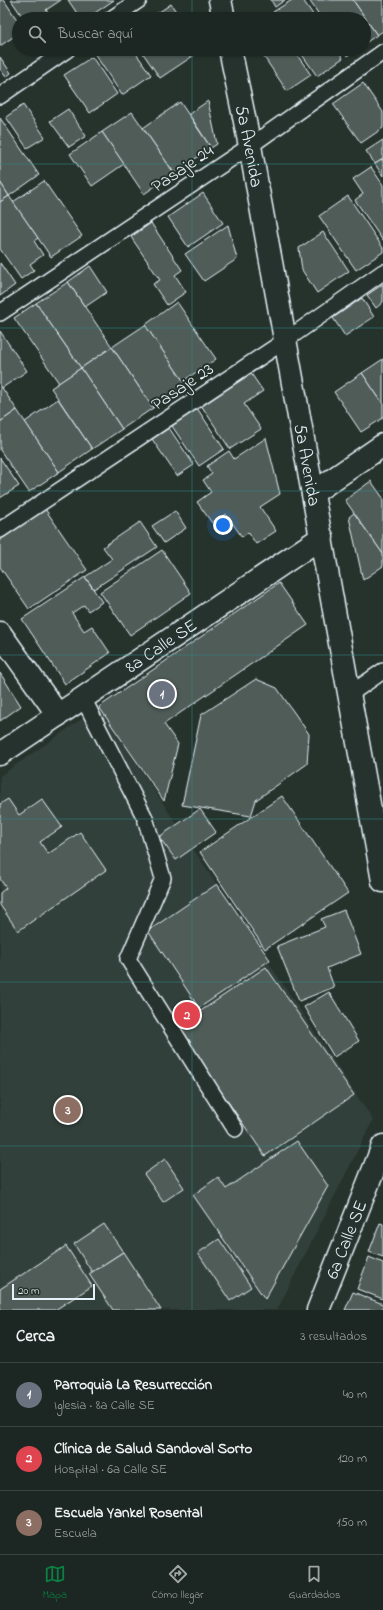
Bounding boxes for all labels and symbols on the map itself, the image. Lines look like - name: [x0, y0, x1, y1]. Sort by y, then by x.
- street label: 5a Avenida: [227, 103, 268, 190]
- street label: Pasaje 24: [147, 139, 220, 200]
- street label: Pasaje 23: [147, 357, 220, 418]
- street label: 5a Avenida: [286, 422, 326, 508]
- your location: [213, 515, 233, 535]
- street label: 8a Calle SE: [121, 614, 203, 681]
- pin: 1: [149, 679, 175, 709]
- pin: 2: [174, 1000, 200, 1030]
- pin: 3: [55, 1095, 81, 1125]
- street label: 6a Calle SE: [321, 1197, 375, 1283]
- scale bar: [12, 1282, 95, 1301]

